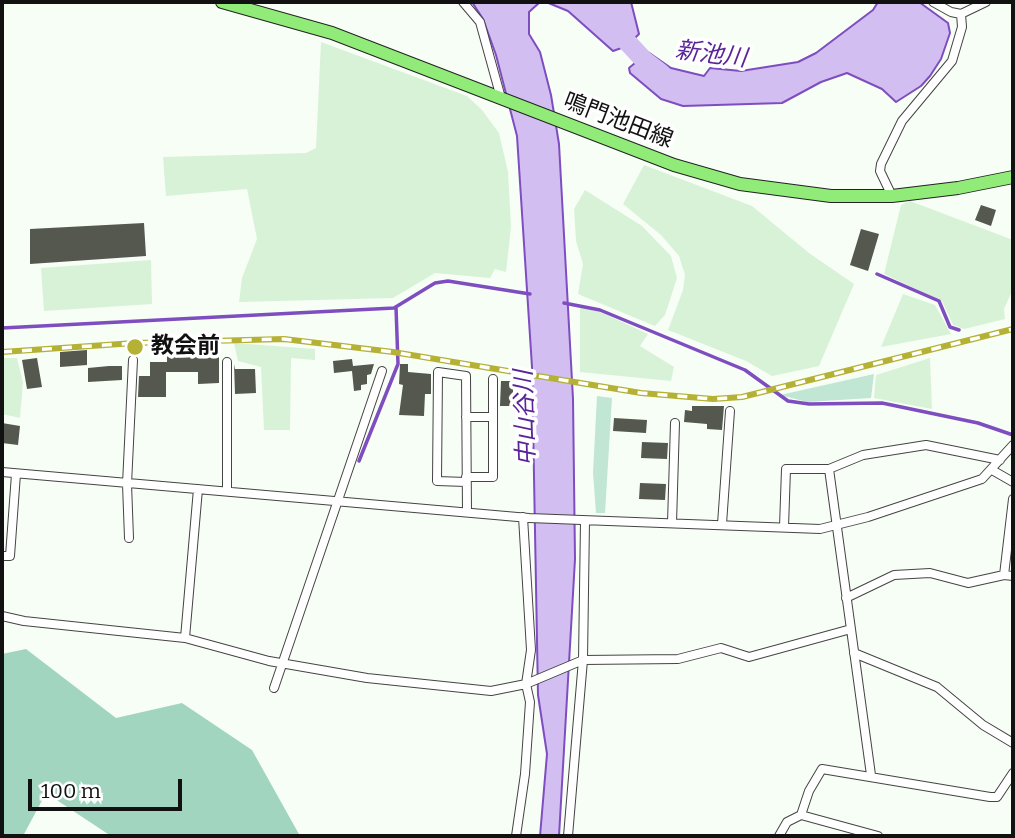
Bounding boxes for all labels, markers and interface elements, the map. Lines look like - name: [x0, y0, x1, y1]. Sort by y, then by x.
- water label: 新池川: [674, 36, 748, 74]
- street label: 鳴門池田線: [559, 88, 677, 154]
- place label: 教会前: [151, 333, 220, 361]
- marker: 教会前: [125, 337, 145, 357]
- water label: 中山谷川: [510, 370, 542, 466]
- scale bar: [32, 764, 186, 808]
- text: 100 m: [41, 778, 101, 804]

